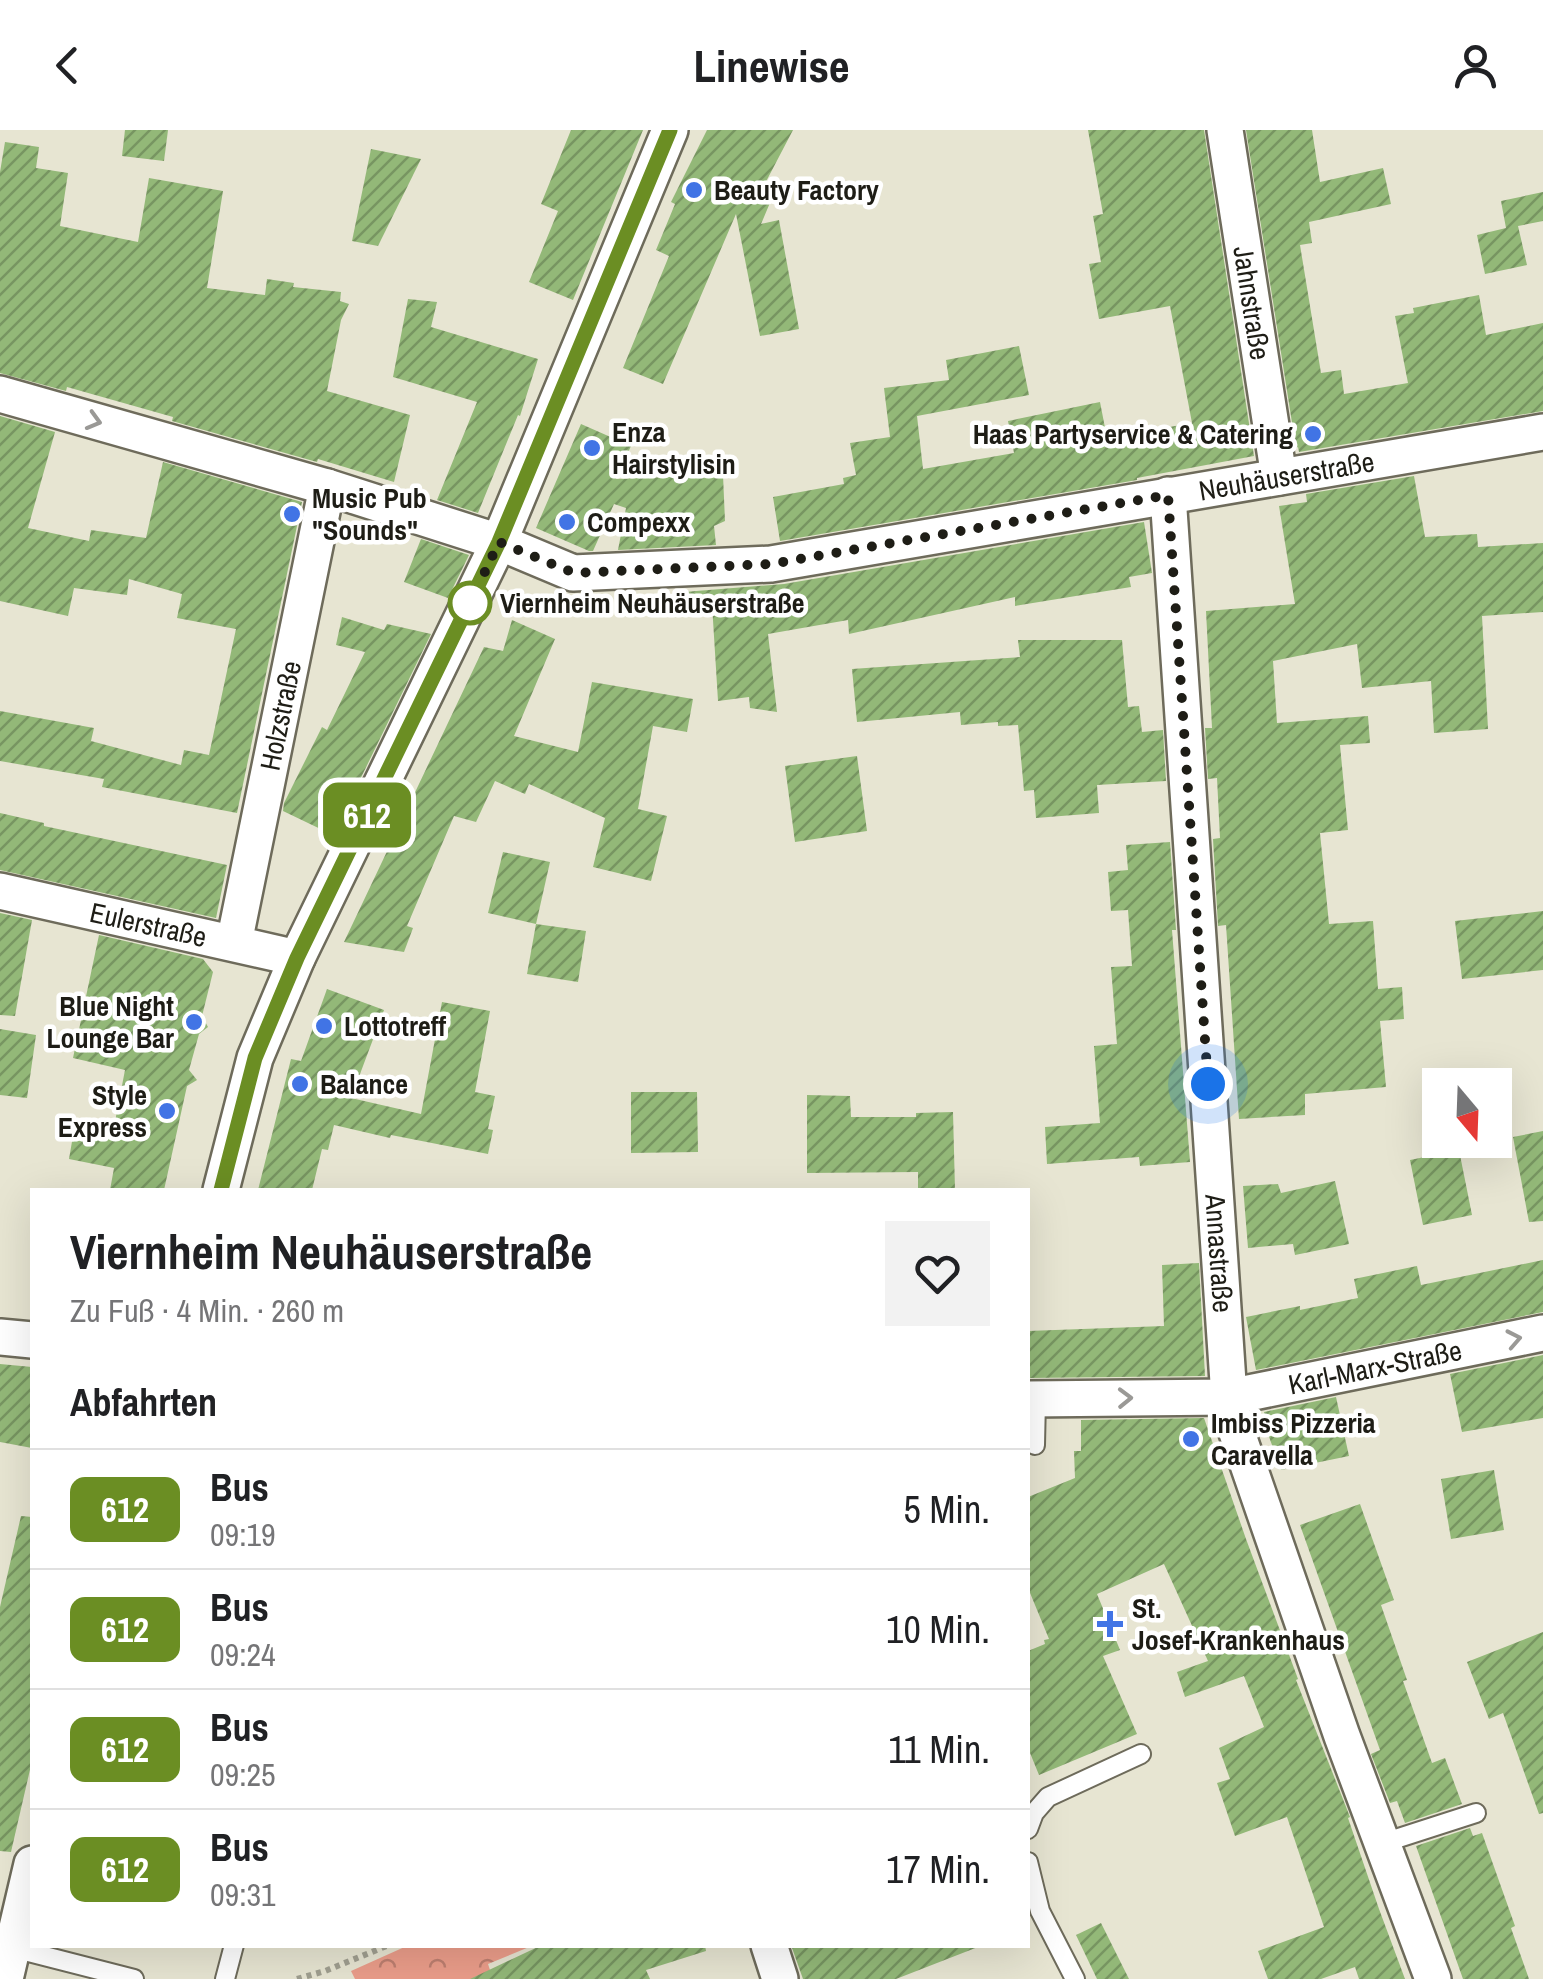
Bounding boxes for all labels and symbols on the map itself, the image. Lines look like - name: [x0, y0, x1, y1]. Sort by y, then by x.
- place label: Beauty Factory: [714, 171, 879, 209]
- marker: Beauty Factory: [683, 179, 705, 201]
- street label: Jahnstraße: [1224, 243, 1280, 363]
- one-way arrow: [85, 409, 102, 430]
- place label: Enza Hairstylisin: [612, 413, 736, 483]
- place label: Haas Partyservice & Catering: [973, 415, 1293, 453]
- marker: Haas Partyservice & Catering: [1302, 423, 1324, 445]
- marker: Enza Hairstylisin: [581, 437, 603, 459]
- street label: Neuhäuserstraße: [1196, 442, 1377, 510]
- place label: Music Pub "Sounds": [312, 479, 427, 549]
- marker: Music Pub "Sounds": [281, 503, 303, 525]
- place label: Compexx: [587, 503, 691, 541]
- marker: Compexx: [556, 511, 578, 533]
- marker: Viernheim Neuhäuserstraße: [449, 582, 491, 624]
- place label: Viernheim Neuhäuserstraße: [500, 584, 805, 622]
- street label: Holzstraße: [251, 657, 310, 774]
- line badge: 612: [310, 782, 424, 848]
- street label: Eulerstraße: [86, 893, 210, 956]
- place label: Blue Night Lounge Bar: [46, 987, 174, 1057]
- place label: Lottotreff: [344, 1007, 447, 1045]
- marker: Blue Night Lounge Bar: [183, 1011, 205, 1033]
- marker: Lottotreff: [313, 1015, 335, 1037]
- your location: [1183, 1059, 1233, 1109]
- place label: Balance: [320, 1065, 408, 1103]
- north arrow: [1422, 1068, 1512, 1158]
- marker: Balance: [289, 1073, 311, 1095]
- place label: Style Express: [58, 1076, 147, 1146]
- marker: Style Express: [156, 1100, 178, 1122]
- street label: Annastraße: [1196, 1192, 1242, 1314]
- one-way arrow: [1505, 1329, 1522, 1350]
- street label: Karl-Marx-Straße: [1285, 1331, 1465, 1403]
- one-way arrow: [1118, 1387, 1133, 1409]
- place label: Imbiss Pizzeria Caravella: [1211, 1404, 1376, 1474]
- marker: Imbiss Pizzeria Caravella: [1180, 1428, 1202, 1450]
- place label: St. Josef-Krankenhaus: [1132, 1589, 1345, 1659]
- marker: St. Josef-Krankenhaus: [1097, 1611, 1123, 1637]

